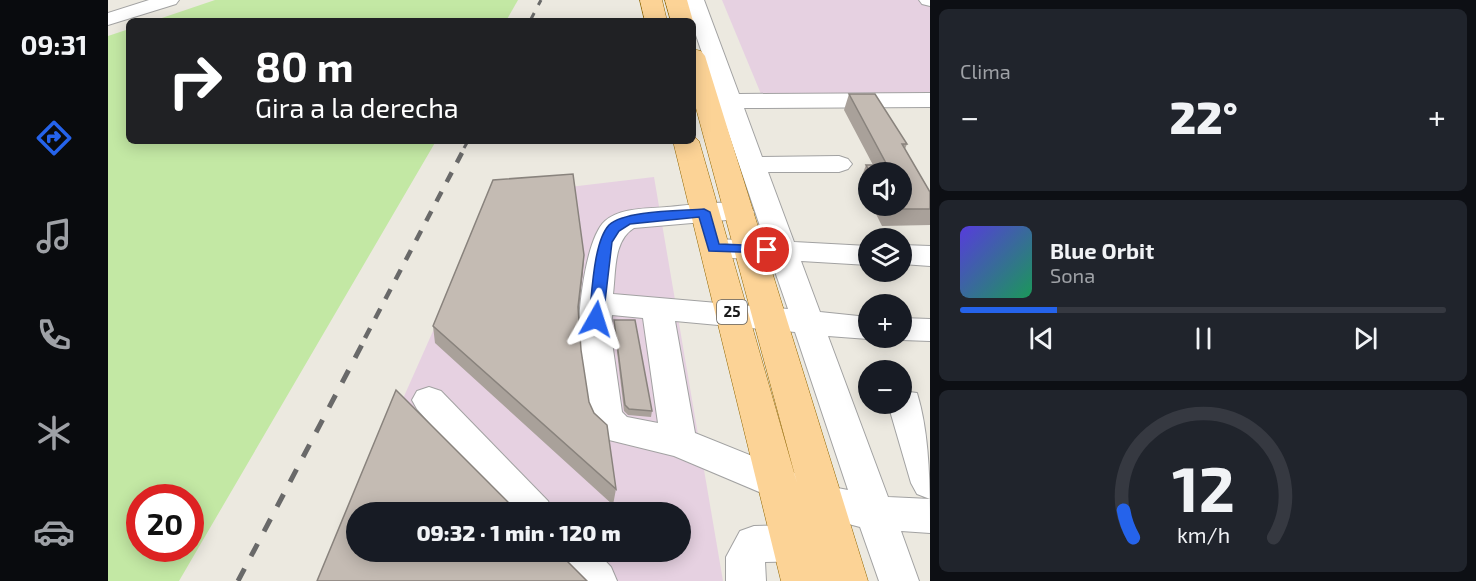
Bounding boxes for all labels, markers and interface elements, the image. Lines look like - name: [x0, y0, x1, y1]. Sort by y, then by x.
- text: 09:31: [21, 28, 87, 60]
- text: 80 m: [255, 40, 354, 90]
- icon: right: [156, 42, 234, 120]
- text: Clima: [960, 59, 1011, 83]
- text: 22°: [1169, 89, 1238, 143]
- text: Gira a la derecha: [255, 91, 459, 123]
- text: −: [960, 96, 979, 136]
- text: +: [1428, 96, 1446, 136]
- icon: directions: [33, 117, 75, 159]
- map controls: [858, 162, 912, 414]
- button: sound: [858, 162, 912, 216]
- icon: music: [33, 215, 75, 257]
- pin: [741, 224, 792, 275]
- button: layers: [858, 228, 912, 282]
- icon: arrive: [750, 233, 783, 266]
- text: Blue Orbit: [1050, 237, 1154, 263]
- text: Sona: [1050, 263, 1095, 287]
- position arrow: [564, 287, 628, 351]
- button: +: [858, 294, 912, 348]
- road number: 25: [717, 300, 747, 324]
- icon: phone: [33, 314, 75, 356]
- icon: previous: [1025, 322, 1058, 355]
- icon: pause: [1187, 322, 1220, 355]
- icon: next: [1349, 322, 1382, 355]
- button: −: [858, 360, 912, 414]
- icon: climate: [33, 412, 75, 454]
- text: 12: [1171, 450, 1235, 525]
- speed limit sign: 20: [126, 484, 204, 562]
- icon: car: [33, 511, 75, 553]
- text: 09:32 · 1 min · 120 m: [416, 519, 621, 545]
- text: km/h: [1176, 523, 1230, 548]

